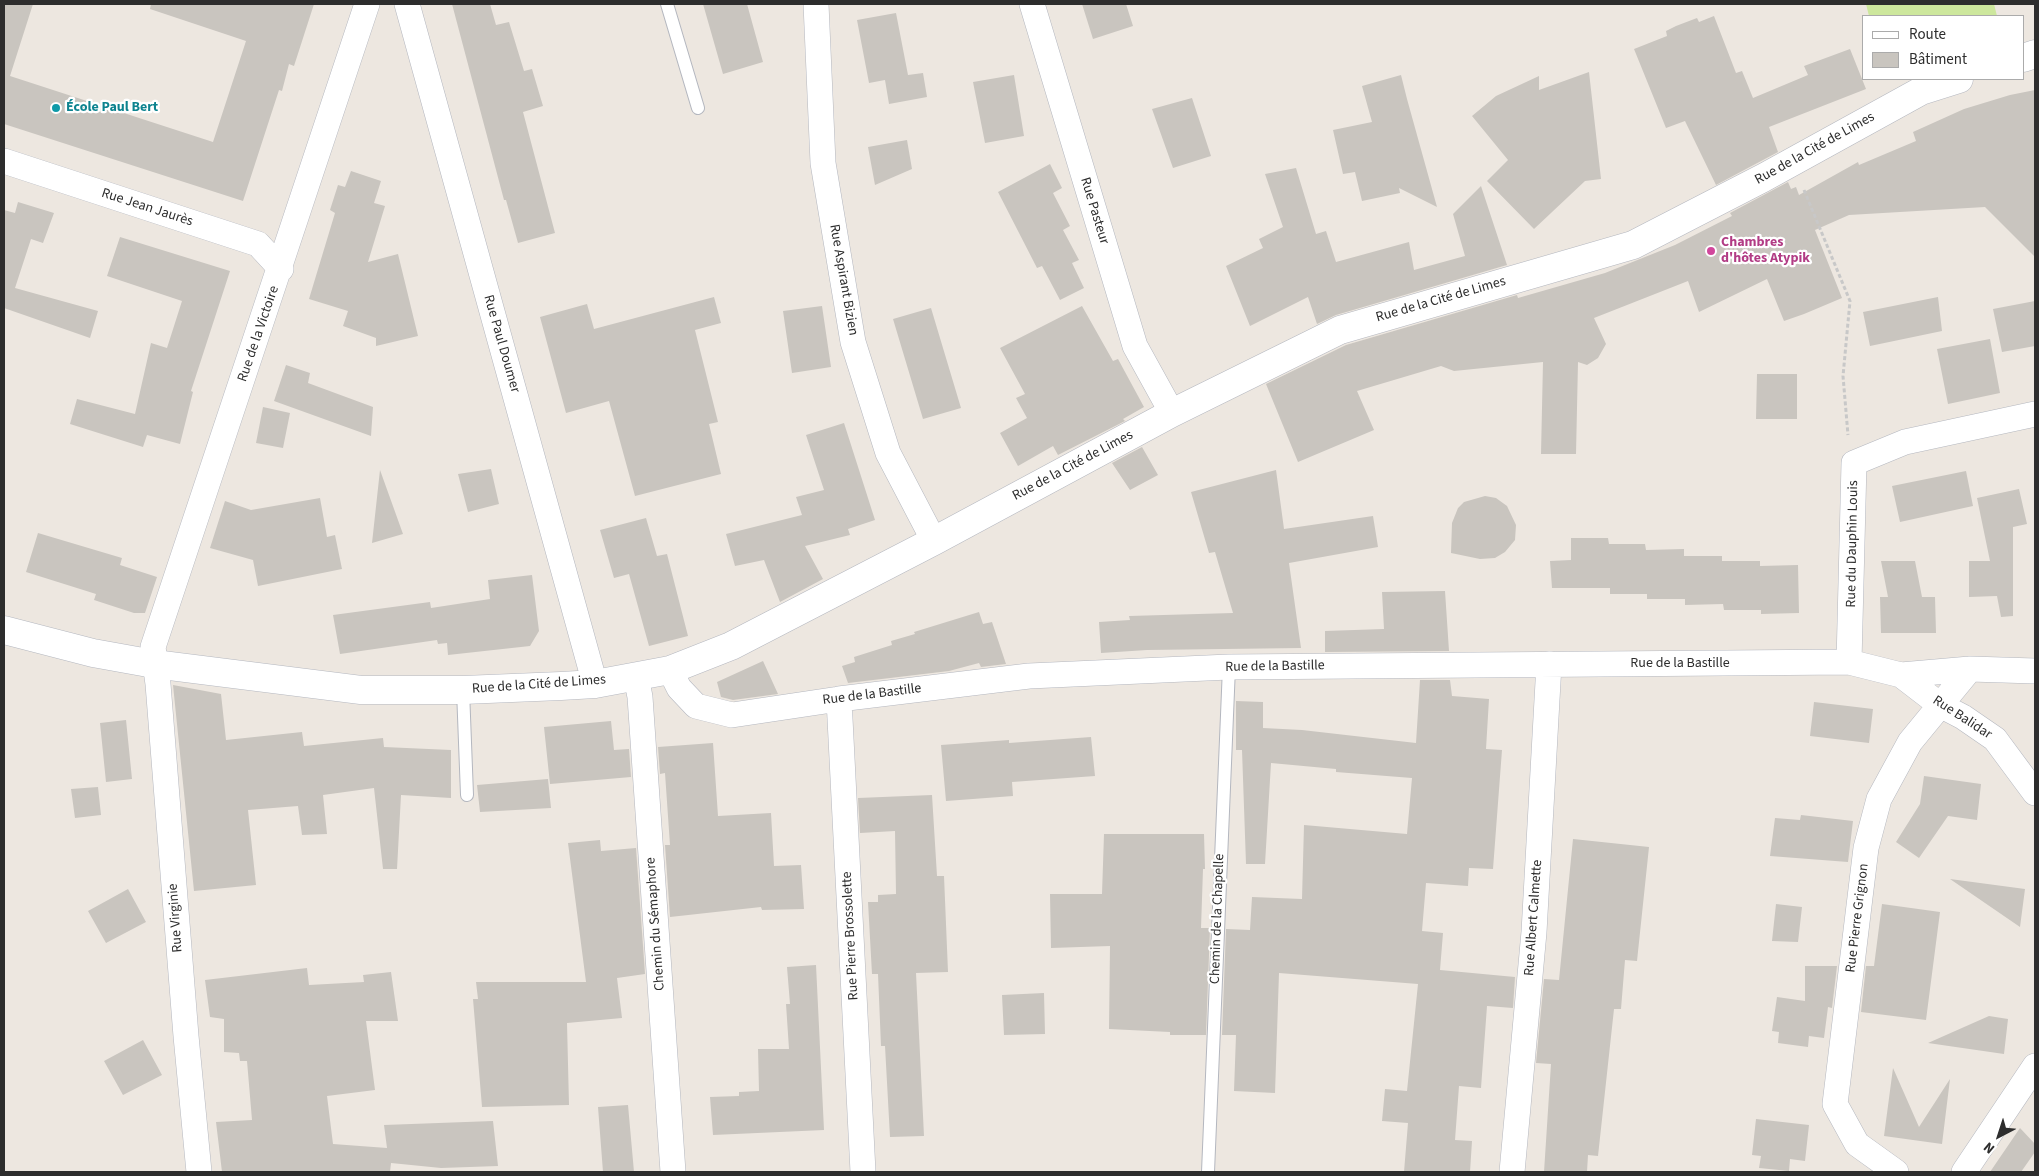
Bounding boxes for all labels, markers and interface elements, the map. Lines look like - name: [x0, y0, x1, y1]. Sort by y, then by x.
- legend: [1862, 15, 2024, 80]
- text: Route: [1909, 24, 1946, 45]
- text: Bâtiment: [1909, 49, 1967, 70]
- place label: École Paul Bert: [66, 100, 158, 116]
- marker: École Paul Bert: [50, 102, 62, 114]
- street label: Rue de la Cité de Limes: [1752, 109, 1878, 189]
- street label: Rue Pasteur: [1076, 175, 1112, 247]
- street label: Rue Jean Jaurès: [99, 185, 195, 231]
- street label: Rue Aspirant Bizien: [825, 223, 861, 337]
- place label: Chambres d'hôtes Atypik: [1721, 235, 1810, 268]
- marker: Chambres d'hôtes Atypik: [1705, 245, 1717, 257]
- street label: Rue de la Cité de Limes: [1374, 273, 1508, 327]
- street label: Rue de la Victoire: [235, 284, 283, 384]
- street label: Rue Paul Doumer: [479, 293, 523, 395]
- street label: Rue de la Cité de Limes: [1010, 427, 1136, 505]
- street label: Rue du Dauphin Louis: [1843, 480, 1863, 608]
- street label: Rue de la Bastille: [1630, 656, 1730, 672]
- street label: Rue de la Bastille: [1225, 658, 1325, 676]
- street label: Rue de la Cité de Limes: [471, 672, 607, 698]
- street label: Rue de la Bastille: [822, 681, 922, 709]
- street label: Rue Balidar: [1929, 693, 1995, 743]
- street label: Chemin de la Chapelle: [1207, 854, 1229, 984]
- street label: Chemin du Sémaphore: [643, 857, 669, 991]
- street label: Rue Albert Calmette: [1522, 859, 1546, 977]
- street label: Rue Pierre Grignon: [1843, 862, 1873, 974]
- street label: Rue Pierre Brossolette: [839, 871, 863, 1001]
- street label: Rue Virginie: [165, 883, 187, 953]
- north arrow: [1974, 1111, 2024, 1161]
- text: N: [1979, 1137, 1999, 1158]

